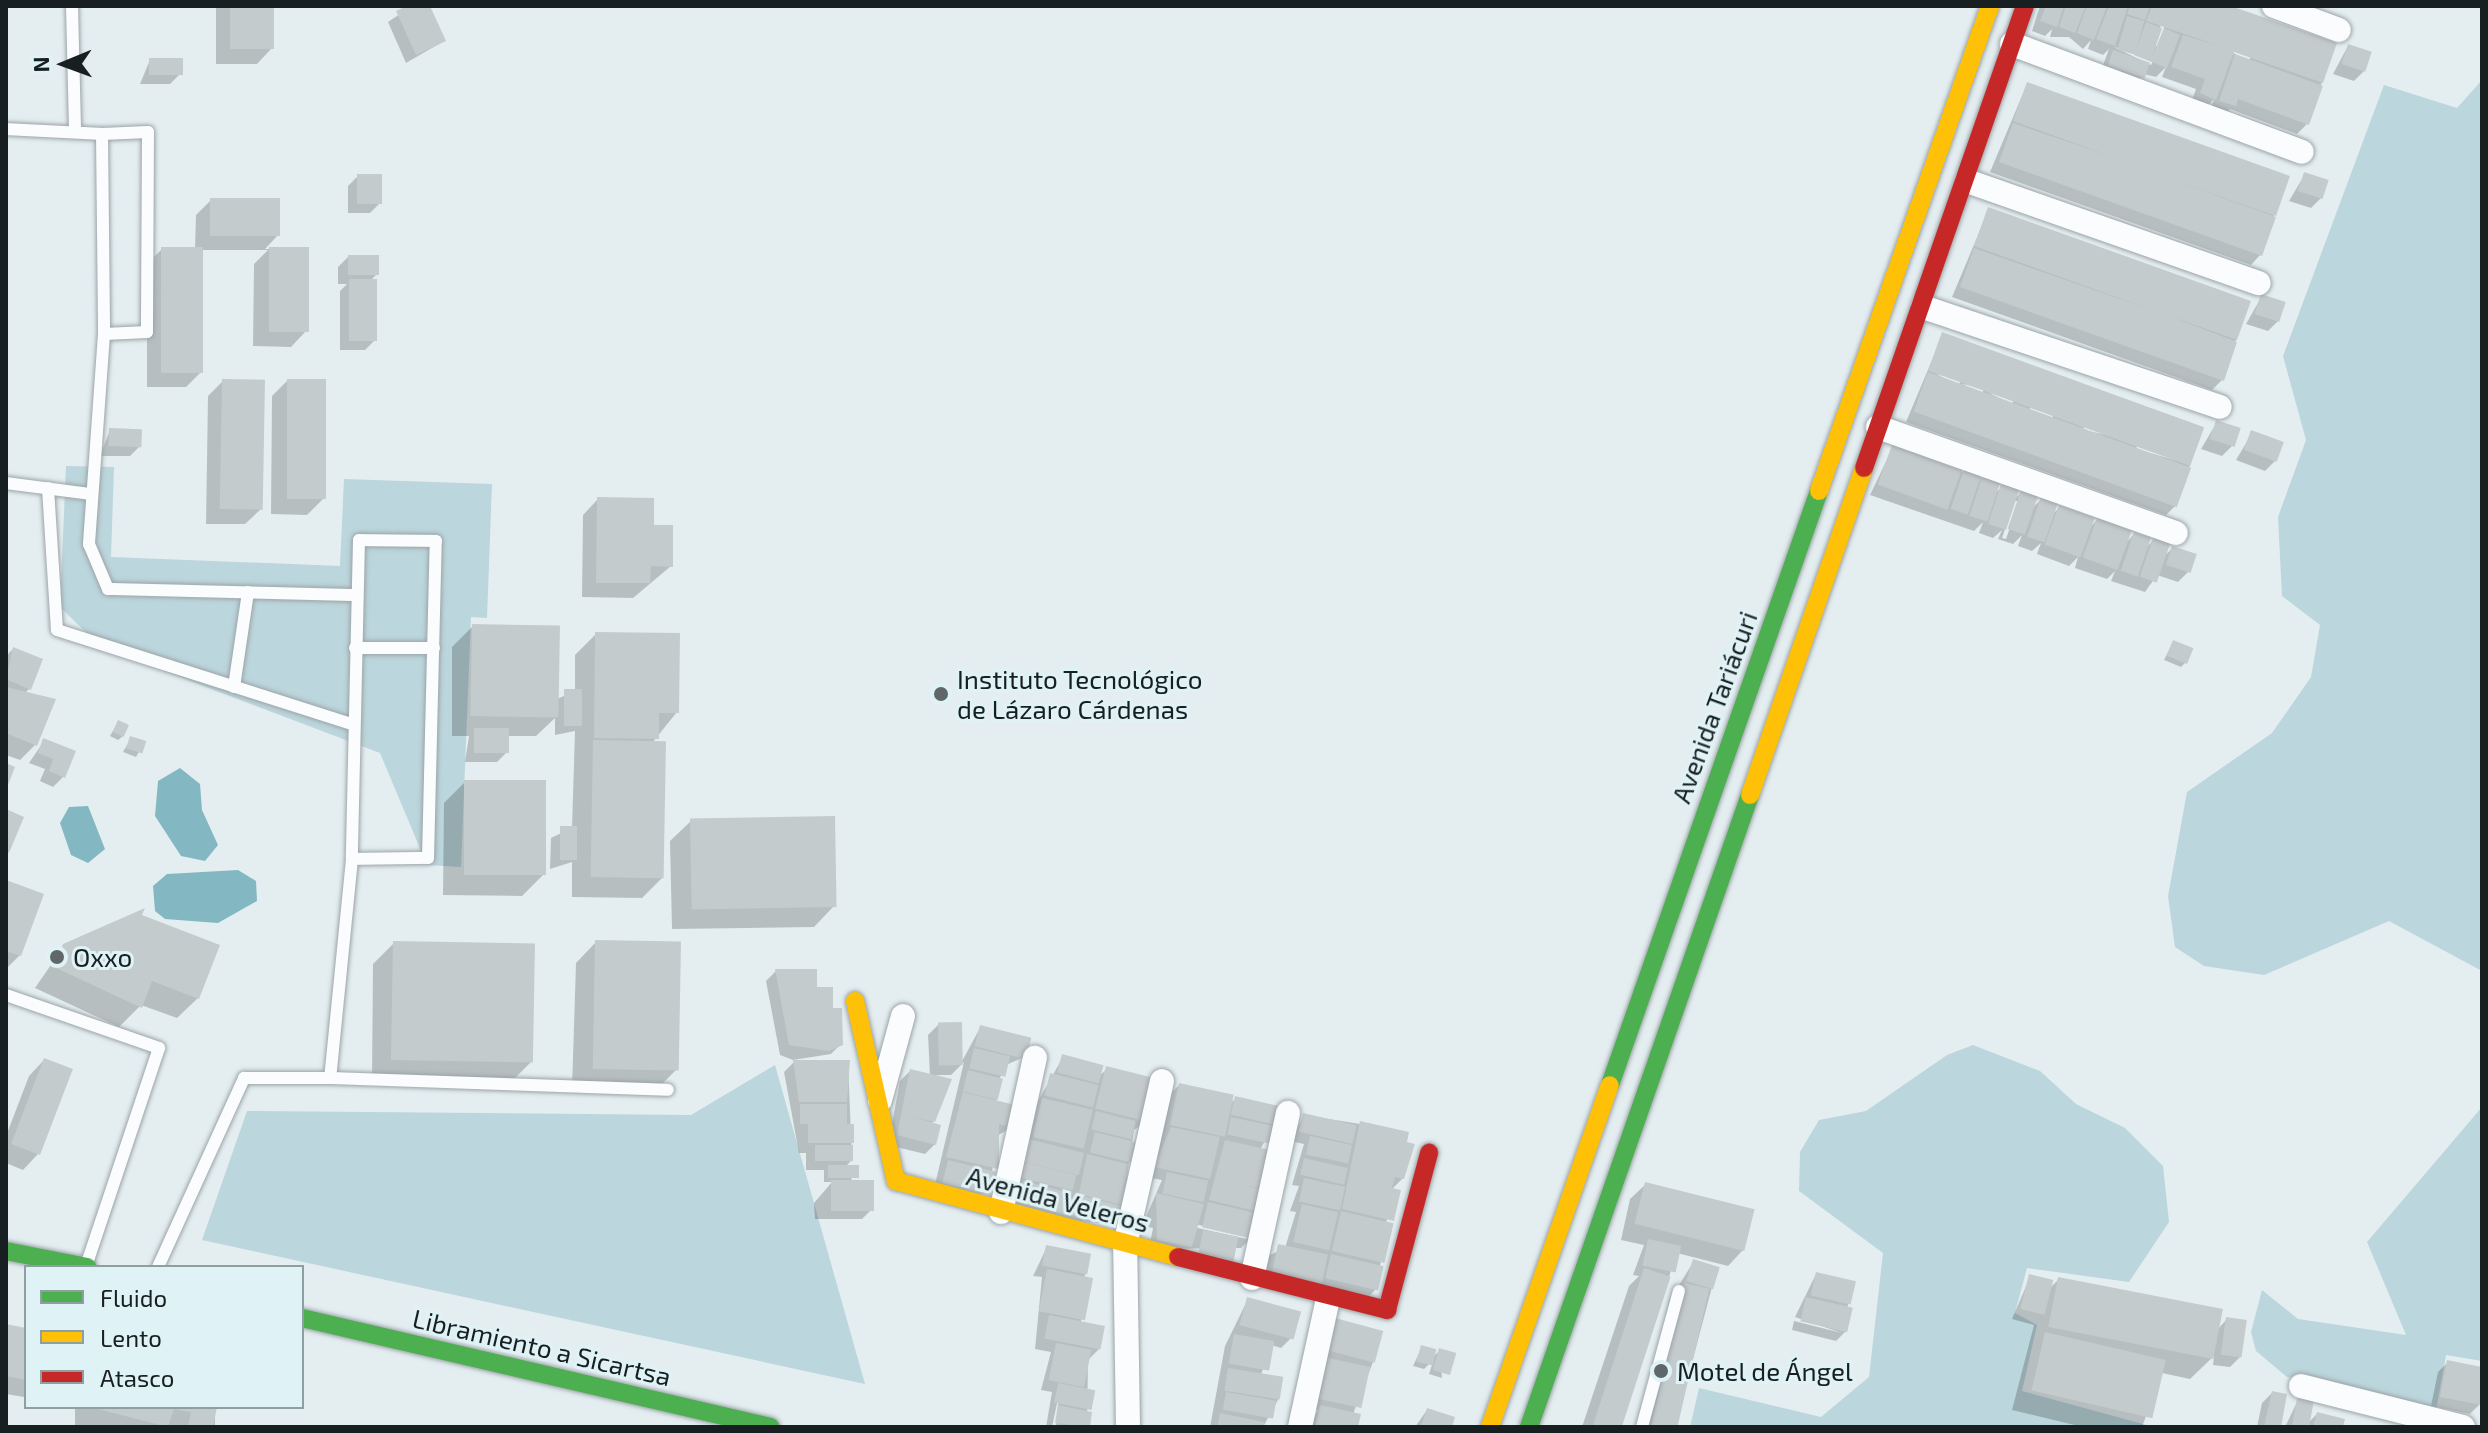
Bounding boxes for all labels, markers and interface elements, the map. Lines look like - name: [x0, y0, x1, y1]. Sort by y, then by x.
- north arrow: [24, 24, 104, 104]
- text: N: [27, 56, 53, 73]
- street label: Avenida Tariácuri: [1665, 607, 1763, 807]
- place label: Instituto Tecnológico de Lázaro Cárdenas: [957, 663, 1203, 724]
- marker: Instituto Tecnológico de Lázaro Cárdenas: [932, 685, 950, 703]
- place label: Oxxo: [73, 941, 132, 973]
- marker: Oxxo: [48, 948, 66, 966]
- street label: Avenida Veleros: [963, 1160, 1153, 1238]
- legend: [24, 1265, 304, 1409]
- text: Fluido: [100, 1283, 167, 1312]
- street label: Libramiento a Sicartsa: [410, 1302, 674, 1392]
- text: Lento: [100, 1323, 162, 1352]
- place label: Motel de Ángel: [1677, 1355, 1854, 1387]
- marker: Motel de Ángel: [1652, 1362, 1670, 1380]
- text: Atasco: [100, 1363, 174, 1392]

